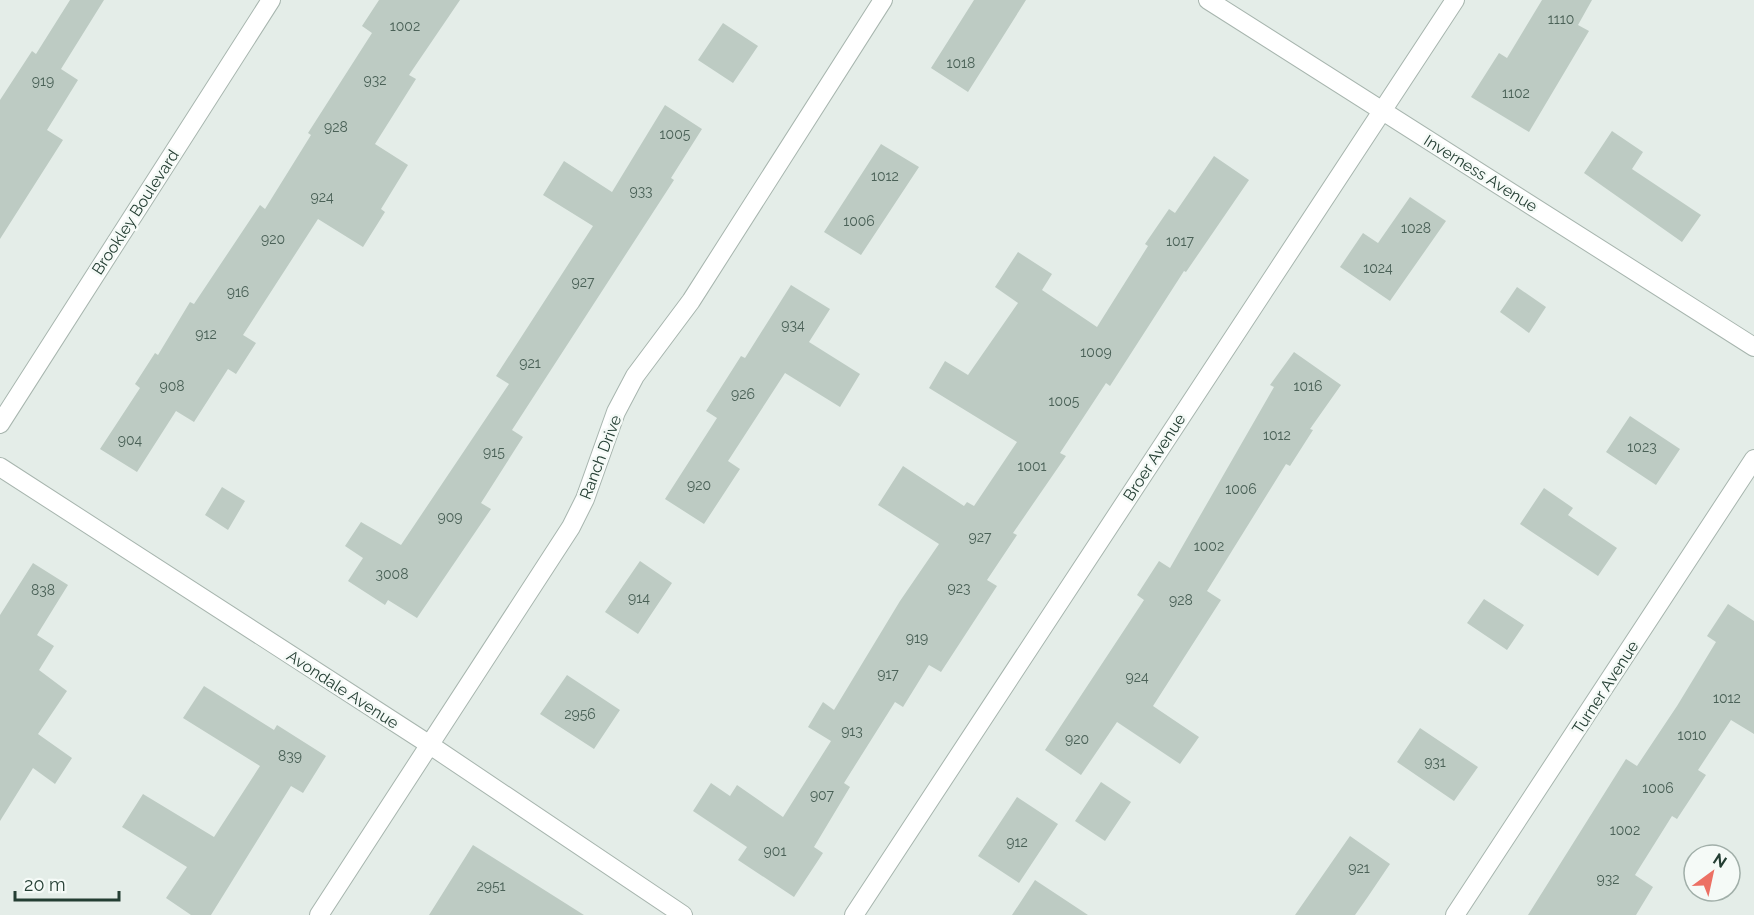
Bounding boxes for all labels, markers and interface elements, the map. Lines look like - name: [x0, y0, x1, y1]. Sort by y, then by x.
- house number: 1110: [1548, 11, 1574, 27]
- house number: 1002: [390, 18, 420, 34]
- house number: 1018: [947, 55, 975, 71]
- house number: 932: [364, 72, 386, 88]
- house number: 919: [32, 73, 54, 89]
- house number: 1102: [1502, 85, 1530, 101]
- house number: 928: [324, 119, 348, 135]
- house number: 1005: [660, 126, 691, 142]
- street label: Inverness Avenue: [1420, 131, 1541, 216]
- street label: Brookley Boulevard: [88, 146, 183, 278]
- house number: 1012: [871, 168, 899, 184]
- house number: 933: [629, 183, 653, 199]
- house number: 924: [310, 189, 334, 205]
- house number: 1006: [843, 213, 875, 229]
- house number: 1028: [1401, 220, 1431, 236]
- house number: 920: [261, 231, 285, 247]
- house number: 1017: [1166, 233, 1194, 249]
- house number: 1024: [1363, 260, 1393, 276]
- house number: 927: [572, 274, 595, 290]
- house number: 916: [227, 284, 249, 300]
- house number: 934: [781, 317, 805, 333]
- house number: 912: [195, 326, 217, 342]
- house number: 1009: [1080, 344, 1112, 360]
- house number: 921: [519, 355, 541, 371]
- house number: 908: [159, 378, 185, 394]
- house number: 1016: [1294, 378, 1323, 394]
- house number: 926: [731, 386, 755, 402]
- house number: 1005: [1049, 393, 1080, 409]
- street label: Broer Avenue: [1119, 410, 1190, 504]
- street label: Ranch Drive: [576, 412, 625, 502]
- house number: 1012: [1263, 427, 1291, 443]
- house number: 904: [118, 432, 143, 448]
- house number: 1023: [1627, 439, 1657, 455]
- house number: 915: [483, 444, 505, 460]
- house number: 1001: [1017, 458, 1047, 474]
- house number: 920: [687, 477, 711, 493]
- house number: 1006: [1225, 481, 1257, 497]
- house number: 909: [438, 509, 462, 525]
- house number: 927: [969, 529, 992, 545]
- house number: 1002: [1194, 538, 1224, 554]
- house number: 3008: [376, 566, 408, 582]
- house number: 923: [948, 580, 970, 596]
- house number: 838: [31, 582, 55, 598]
- house number: 914: [628, 590, 650, 606]
- house number: 928: [1169, 592, 1193, 608]
- house number: 919: [906, 630, 928, 646]
- street label: Turner Avenue: [1568, 637, 1643, 737]
- street label: Avondale Avenue: [283, 646, 402, 733]
- house number: 917: [877, 666, 899, 682]
- house number: 924: [1125, 669, 1149, 685]
- house number: 1012: [1713, 690, 1741, 706]
- house number: 2956: [564, 706, 596, 722]
- house number: 913: [841, 723, 863, 739]
- house number: 1010: [1677, 727, 1707, 743]
- house number: 920: [1065, 731, 1089, 747]
- house number: 839: [278, 748, 302, 764]
- house number: 931: [1424, 754, 1446, 770]
- house number: 1006: [1642, 780, 1674, 796]
- house number: 907: [810, 787, 835, 803]
- house number: 1002: [1610, 822, 1640, 838]
- house number: 912: [1006, 834, 1028, 850]
- house number: 901: [764, 843, 786, 859]
- north arrow: [1682, 843, 1742, 903]
- text: N: [1710, 850, 1730, 872]
- house number: 921: [1348, 860, 1370, 876]
- scale bar: [15, 864, 118, 902]
- house number: 932: [1597, 871, 1619, 887]
- text: 20 m: [24, 874, 66, 895]
- house number: 2951: [476, 878, 506, 894]

